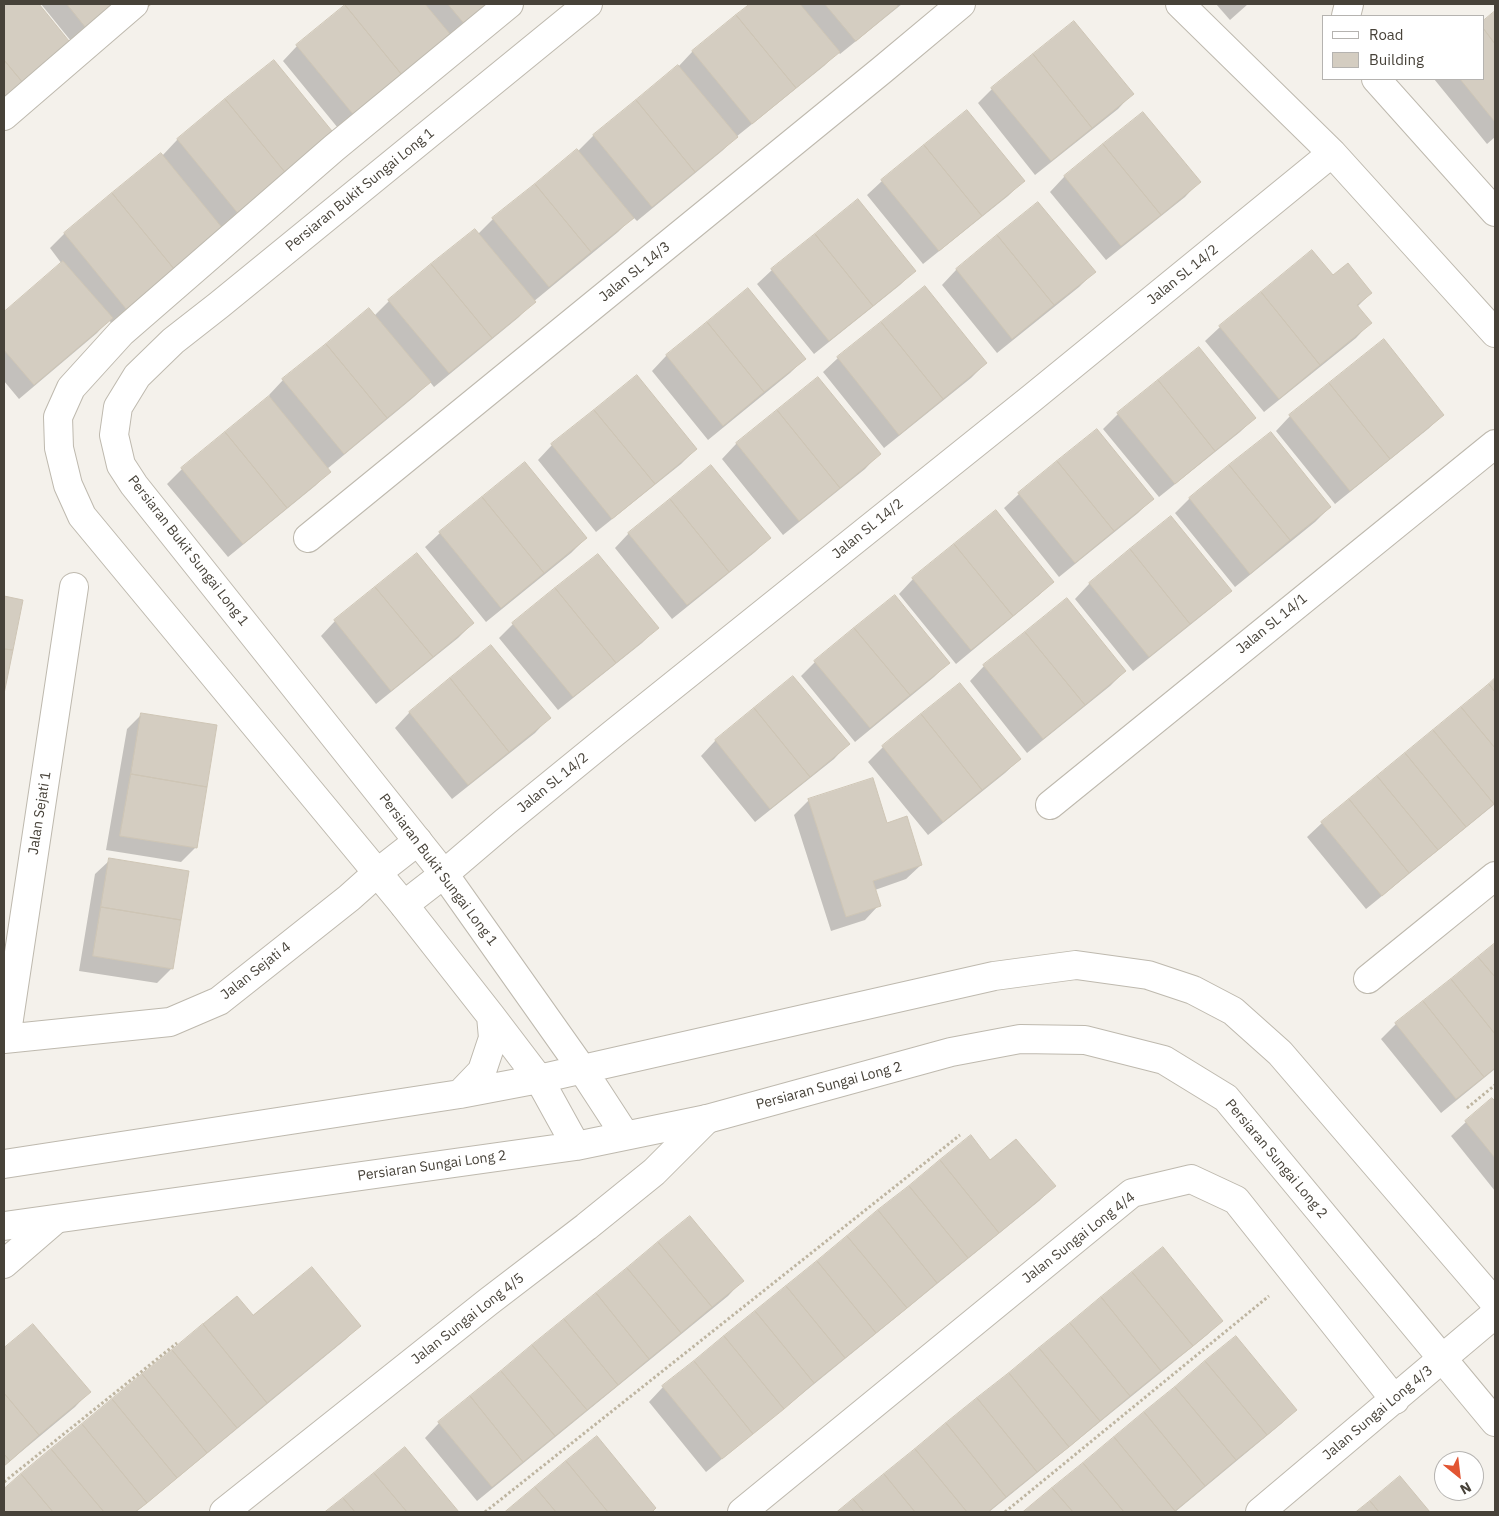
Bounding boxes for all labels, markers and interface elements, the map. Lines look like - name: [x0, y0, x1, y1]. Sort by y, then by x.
- legend: [1322, 15, 1484, 80]
- text: Road: [1369, 25, 1404, 44]
- text: Building: [1369, 50, 1424, 69]
- street label: Persiaran Bukit Sungai Long 1: [282, 125, 438, 255]
- street label: Jalan SL 14/3: [596, 238, 674, 306]
- street label: Jalan SL 14/2: [1144, 241, 1222, 309]
- street label: Persiaran Bukit Sungai Long 1: [124, 472, 252, 630]
- street label: Jalan SL 14/2: [829, 495, 907, 563]
- street label: Jalan SL 14/1: [1233, 590, 1311, 658]
- street label: Jalan SL 14/2: [514, 749, 592, 817]
- street label: Jalan Sejati 1: [25, 770, 55, 856]
- street label: Persiaran Bukit Sungai Long 1: [375, 791, 501, 949]
- street label: Jalan Sejati 4: [218, 939, 294, 1003]
- street label: Persiaran Sungai Long 2: [754, 1058, 904, 1114]
- street label: Persiaran Sungai Long 2: [1221, 1096, 1331, 1222]
- street label: Persiaran Sungai Long 2: [357, 1147, 507, 1185]
- street label: Jalan Sungai Long 4/4: [1019, 1189, 1139, 1287]
- street label: Jalan Sungai Long 4/5: [408, 1270, 528, 1368]
- street label: Jalan Sungai Long 4/3: [1320, 1362, 1436, 1464]
- north arrow: [1434, 1451, 1484, 1501]
- text: N: [1457, 1478, 1475, 1499]

